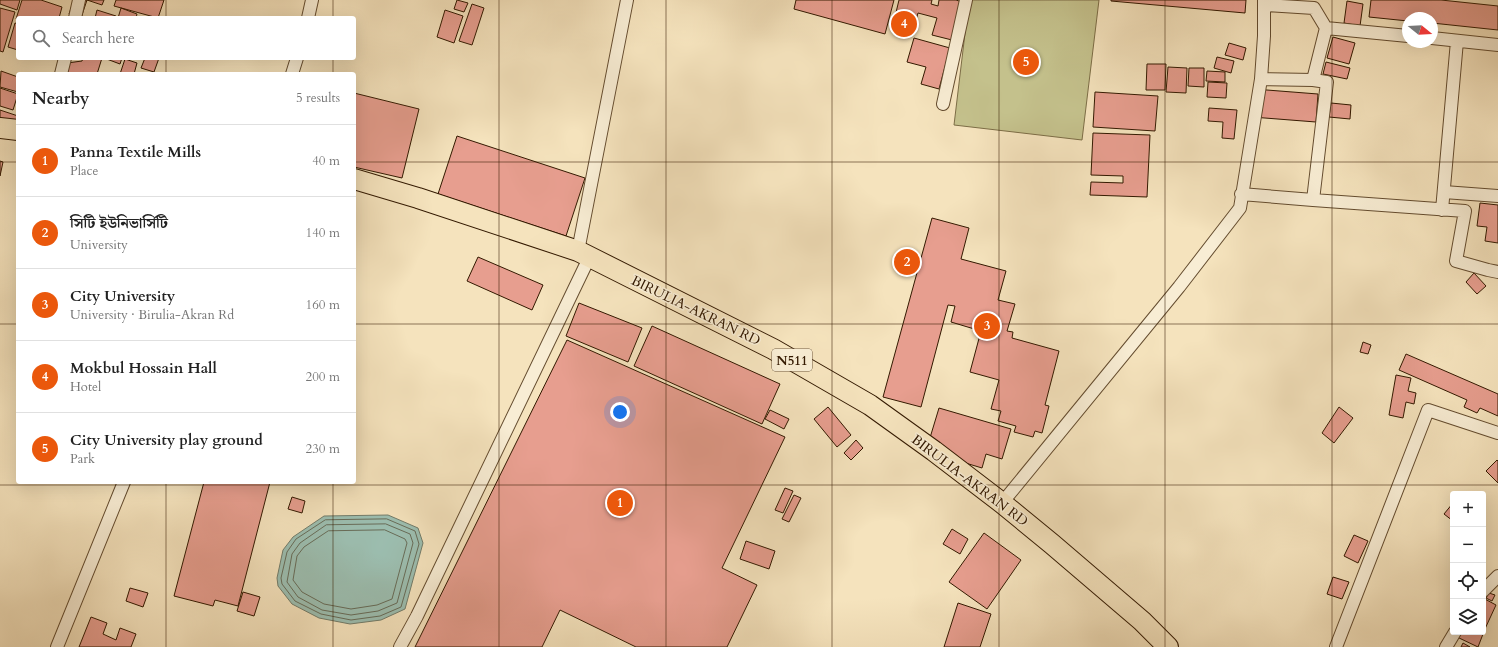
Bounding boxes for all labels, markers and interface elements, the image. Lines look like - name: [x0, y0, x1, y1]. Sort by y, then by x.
- pin: 4: [891, 9, 917, 39]
- north arrow: [1402, 12, 1438, 48]
- search box: [16, 16, 356, 60]
- icon: search: [30, 27, 52, 49]
- text: Search here: [62, 28, 135, 48]
- pin: 5: [1013, 47, 1039, 77]
- text: Nearby: [32, 87, 89, 110]
- text: 5 results: [296, 89, 340, 107]
- text: Panna Textile Mills: [70, 142, 201, 162]
- text: 1: [42, 152, 48, 170]
- text: 40 m: [312, 152, 340, 170]
- text: Place: [70, 162, 98, 180]
- text: সিটি ইউনিভার্সিটি: [70, 213, 168, 233]
- text: 2: [42, 224, 48, 242]
- text: 140 m: [306, 224, 340, 242]
- text: University: [70, 236, 128, 254]
- pin: 2: [894, 247, 920, 277]
- street label: BIRULIA-AKRAN RD: [628, 271, 764, 350]
- text: City University: [70, 286, 175, 306]
- text: 3: [42, 296, 48, 314]
- text: 160 m: [306, 296, 340, 314]
- text: University · Birulia-Akran Rd: [70, 306, 234, 324]
- pin: 3: [974, 311, 1000, 341]
- road number: N511: [772, 349, 812, 371]
- text: Mokbul Hossain Hall: [70, 358, 217, 378]
- text: 4: [42, 368, 48, 386]
- text: 200 m: [306, 368, 340, 386]
- text: Hotel: [70, 378, 101, 396]
- your location: [610, 402, 630, 422]
- text: City University play ground: [70, 430, 263, 450]
- street label: BIRULIA-AKRAN RD: [907, 430, 1032, 531]
- text: 5: [42, 440, 48, 458]
- text: 230 m: [306, 440, 340, 458]
- text: Park: [70, 450, 95, 468]
- pin: 1: [607, 488, 633, 518]
- map controls: [1450, 491, 1486, 635]
- button: +: [1450, 491, 1486, 527]
- button: −: [1450, 527, 1486, 563]
- button: locate: [1450, 563, 1486, 599]
- button: layers: [1450, 599, 1486, 635]

